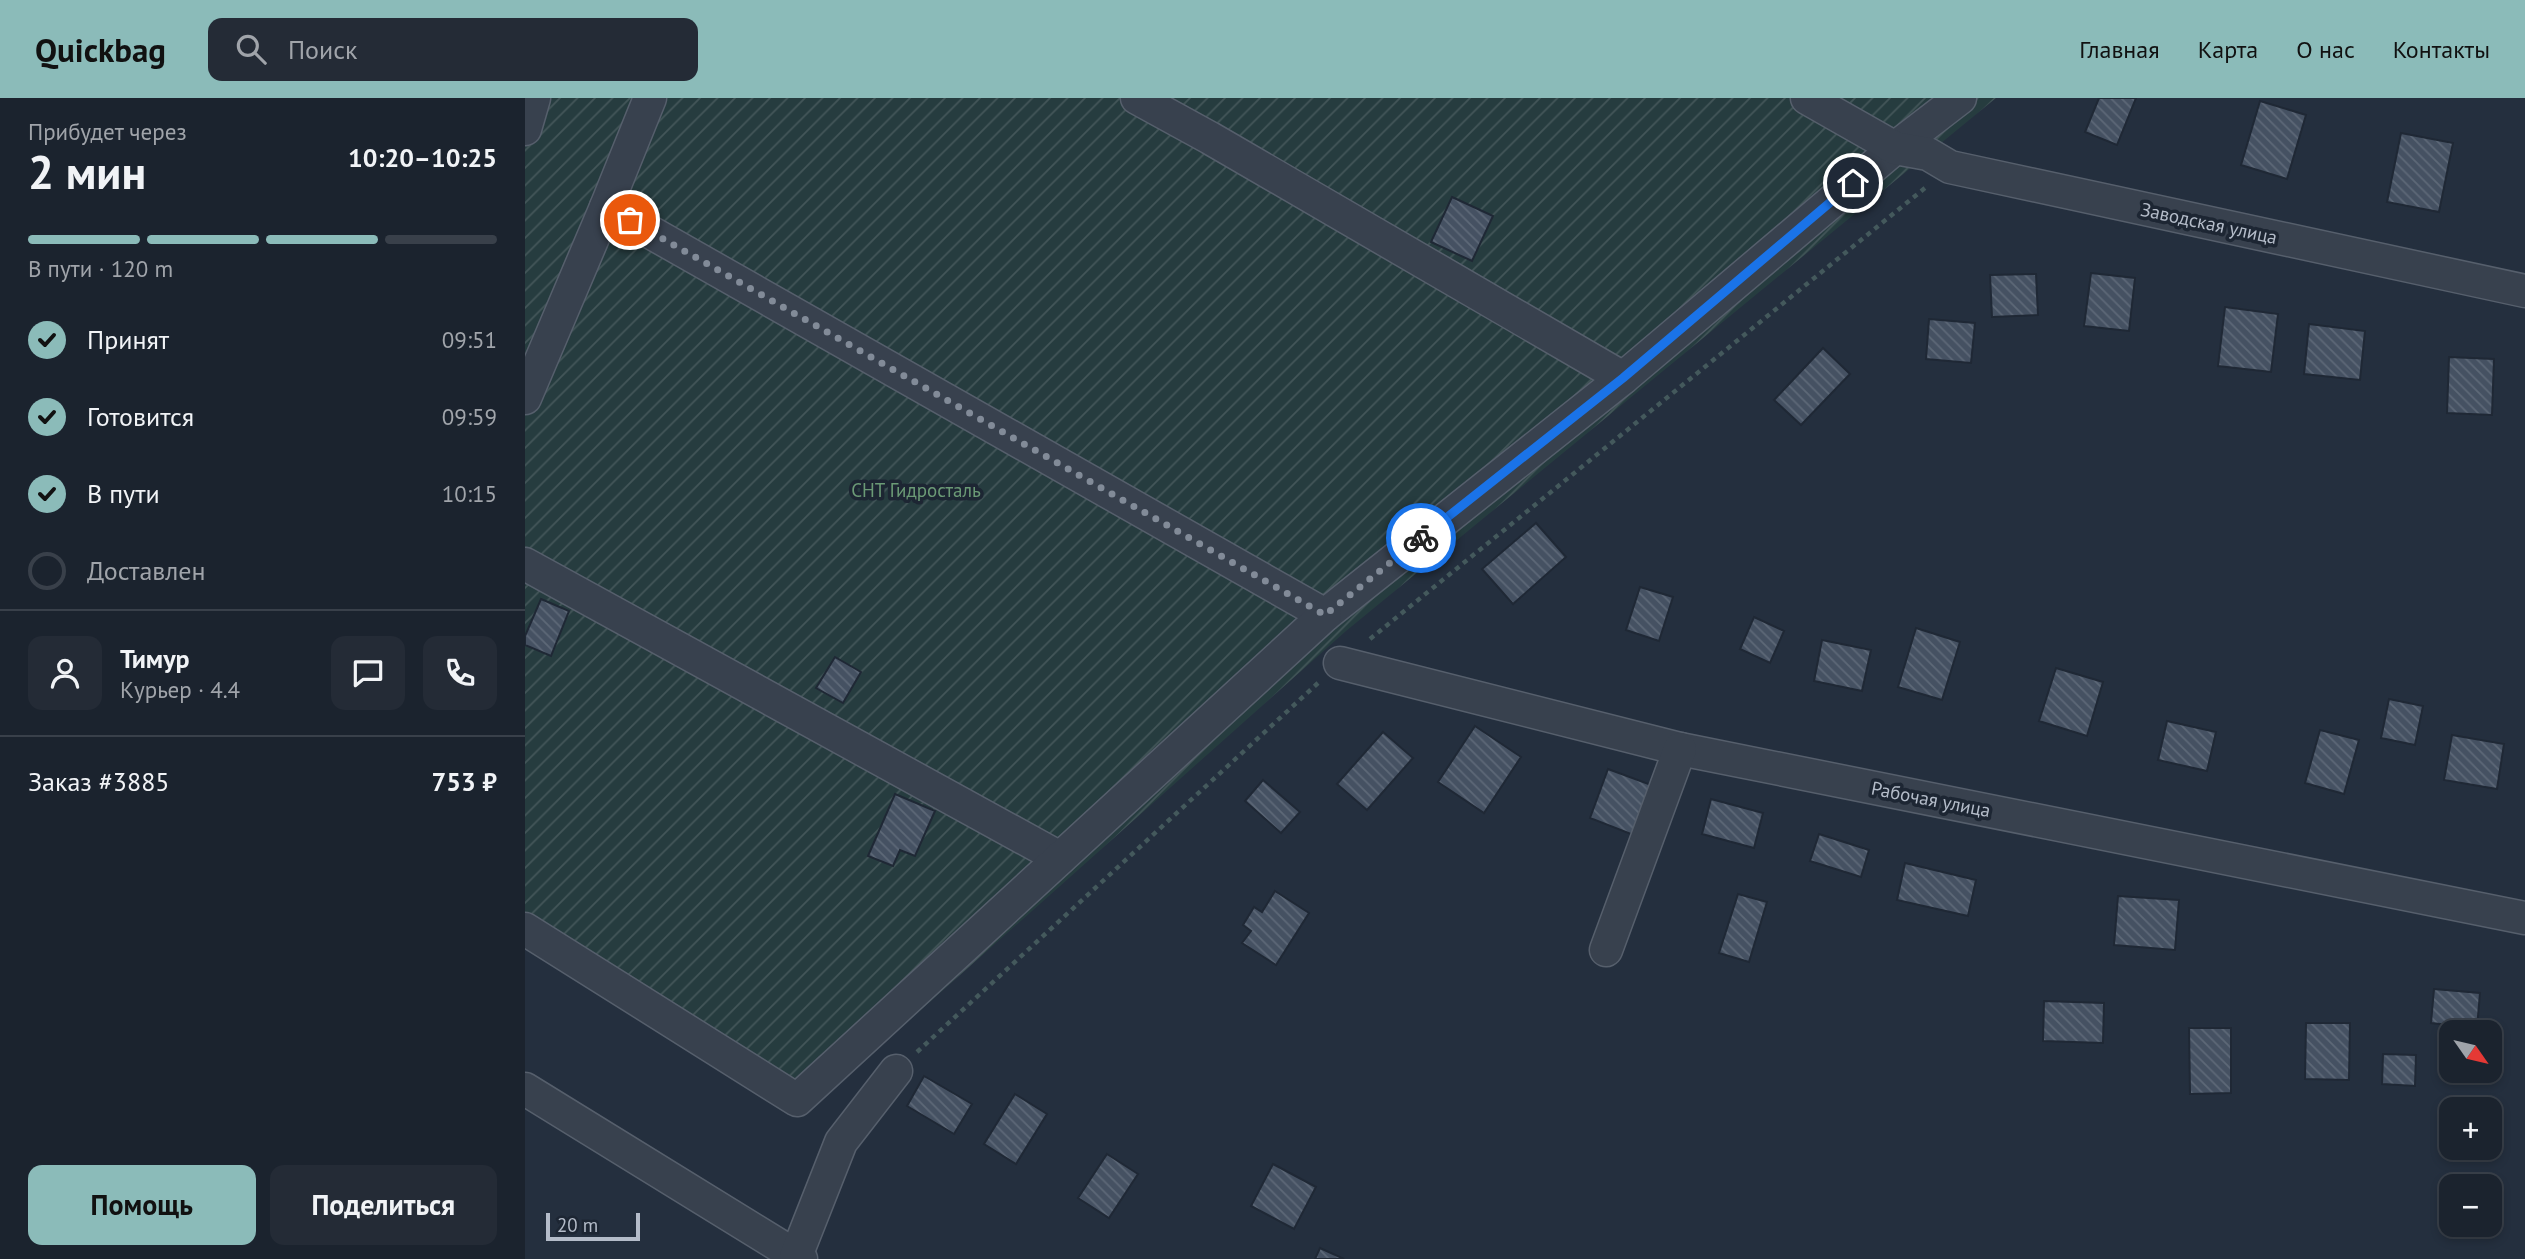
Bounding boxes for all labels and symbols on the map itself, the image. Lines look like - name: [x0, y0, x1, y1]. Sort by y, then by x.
- pin: [1823, 153, 1883, 213]
- pin: [600, 190, 660, 250]
- street label: Заводская улица: [2138, 197, 2280, 249]
- park label: СНТ Гидросталь: [851, 478, 981, 502]
- courier: [1386, 503, 1456, 573]
- street label: Рабочая улица: [1869, 776, 1993, 822]
- north arrow: [2439, 1020, 2503, 1083]
- scale bar: [546, 1210, 641, 1242]

